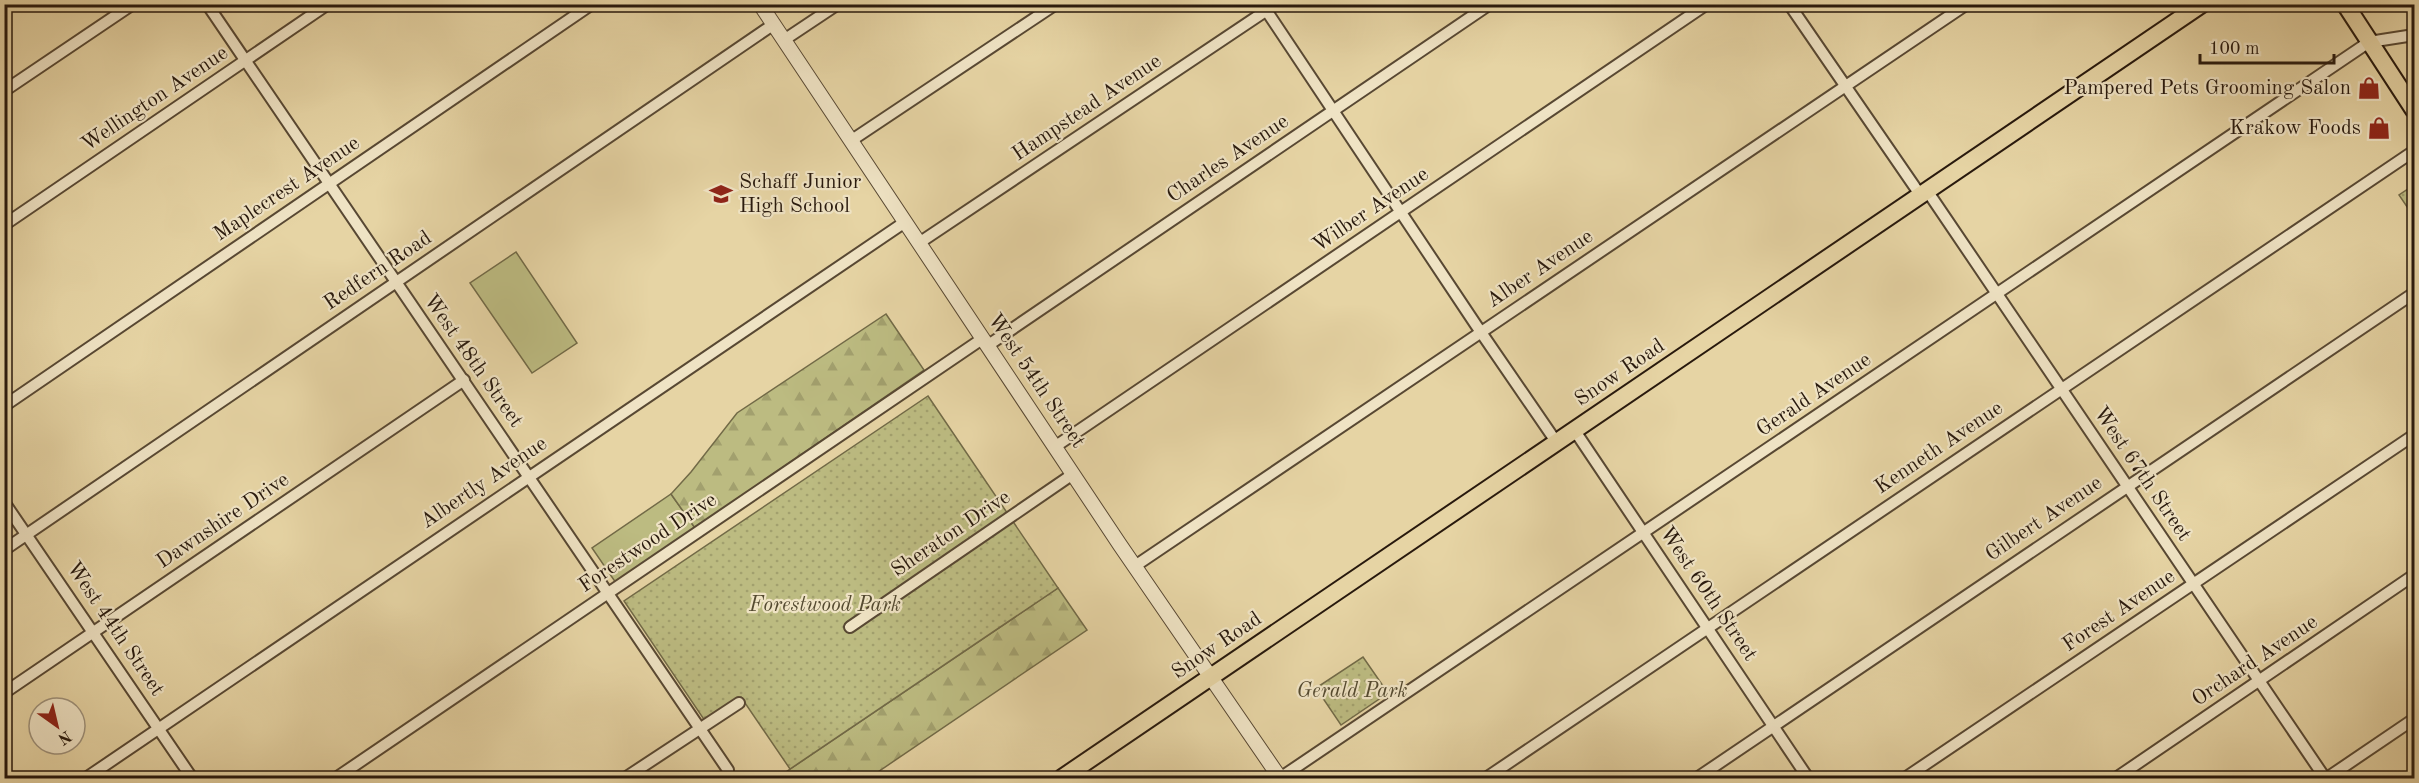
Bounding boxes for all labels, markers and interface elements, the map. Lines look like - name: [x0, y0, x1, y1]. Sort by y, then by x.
- scale bar: [2200, 27, 2334, 65]
- text: 100 m: [2209, 40, 2260, 58]
- street label: Wellington Avenue: [78, 42, 232, 156]
- street label: Hampstead Avenue: [1009, 51, 1165, 165]
- shop icon: Pampered Pets Grooming Salon: [2356, 75, 2382, 101]
- place label: Pampered Pets Grooming Salon: [2063, 78, 2351, 99]
- street label: Charles Avenue: [1163, 111, 1293, 207]
- shop icon: Krakow Foods: [2366, 115, 2392, 141]
- place label: Krakow Foods: [2229, 118, 2361, 139]
- street label: Maplecrest Avenue: [210, 133, 364, 245]
- street label: Wilber Avenue: [1309, 164, 1433, 256]
- place label: Schaff Junior High School: [739, 172, 862, 217]
- school or university icon: Schaff Junior High School: [708, 181, 734, 207]
- street label: Alber Avenue: [1483, 226, 1597, 312]
- street label: Redfern Road: [320, 227, 436, 315]
- street label: West 48th Street: [419, 291, 527, 431]
- street label: West 54th Street: [983, 310, 1089, 452]
- street label: Snow Road: [1571, 335, 1669, 411]
- street label: Gerald Avenue: [1753, 349, 1875, 441]
- street label: Kenneth Avenue: [1871, 398, 2007, 498]
- street label: West 67th Street: [2089, 403, 2195, 545]
- street label: Albertly Avenue: [417, 433, 551, 533]
- street label: Dawnshire Drive: [153, 469, 293, 573]
- street label: Gilbert Avenue: [1982, 472, 2106, 566]
- street label: Sheraton Drive: [888, 487, 1014, 581]
- street label: Forestwood Drive: [575, 489, 721, 597]
- street label: West 60th Street: [1655, 523, 1761, 665]
- street label: West 44th Street: [62, 558, 168, 700]
- street label: Forest Avenue: [2059, 566, 2179, 656]
- park label: Forestwood Park: [748, 595, 901, 616]
- street label: Snow Road: [1168, 608, 1266, 684]
- street label: Orchard Avenue: [2188, 611, 2322, 711]
- park label: Gerald Park: [1297, 681, 1407, 702]
- north arrow: [27, 696, 87, 756]
- text: N: [54, 727, 74, 747]

